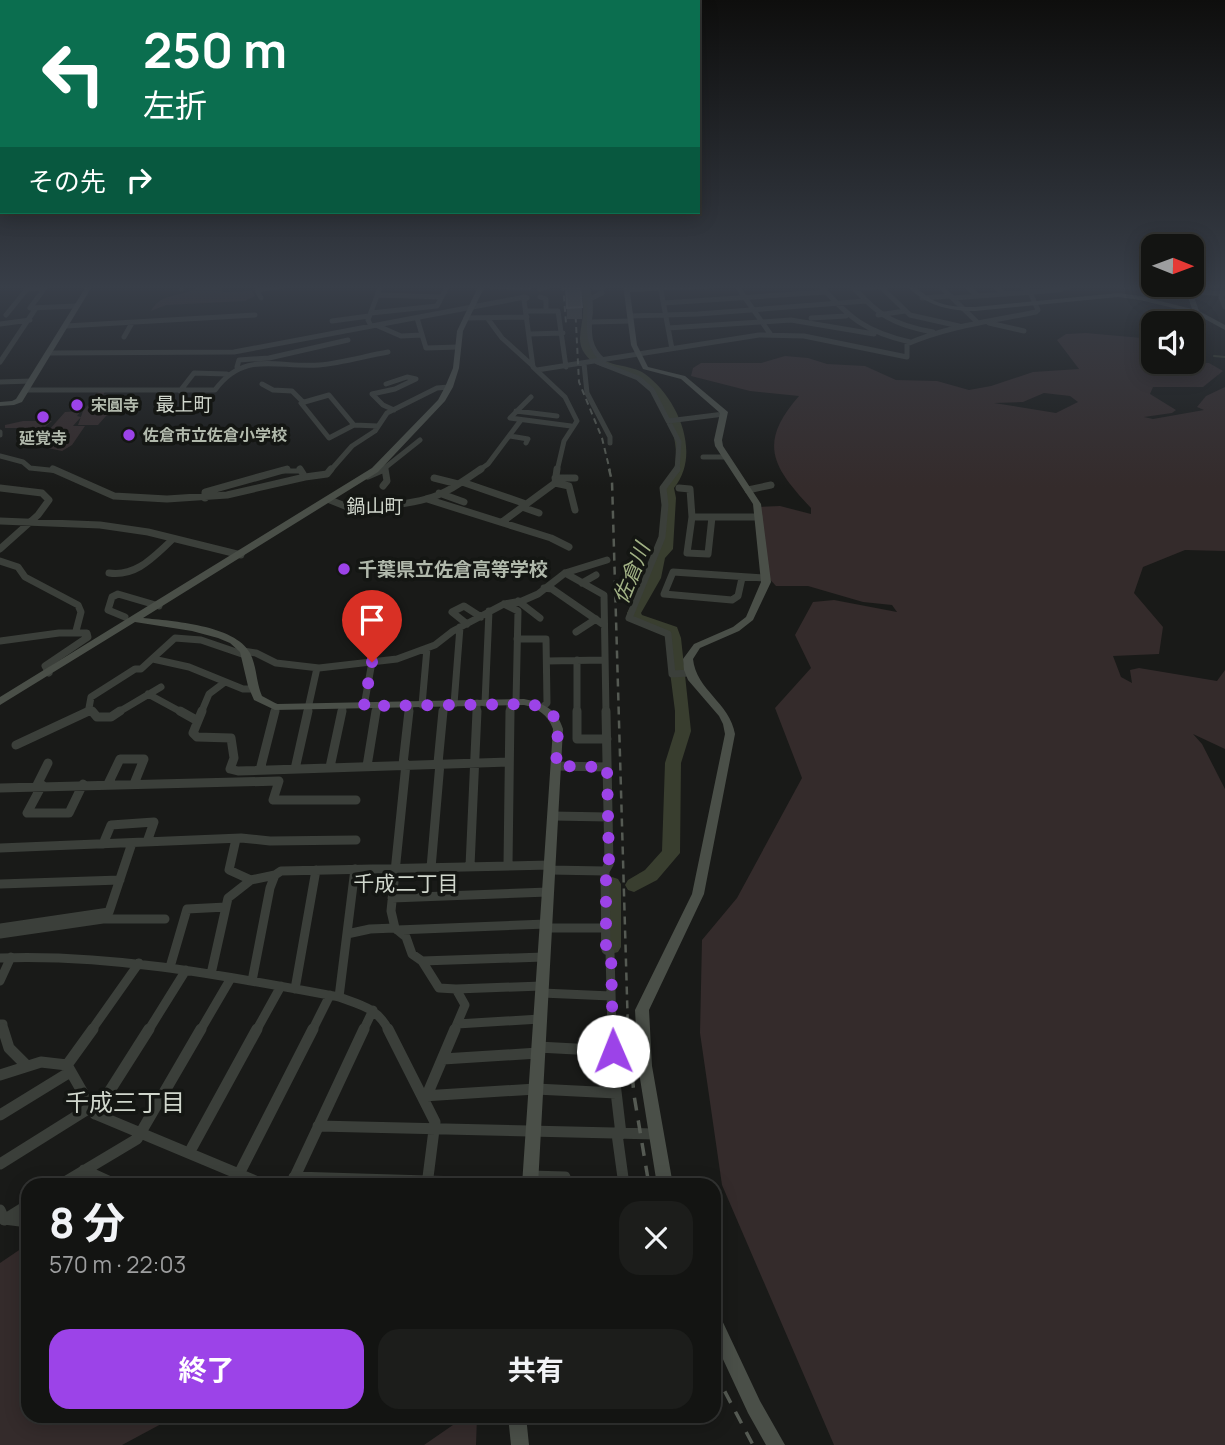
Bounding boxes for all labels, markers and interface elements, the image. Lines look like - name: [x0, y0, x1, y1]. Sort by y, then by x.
- text: 250 m: [143, 16, 287, 83]
- icon: left: [28, 28, 119, 119]
- text: 左折: [143, 83, 207, 127]
- icon: right: [120, 161, 158, 199]
- text: その先: [28, 163, 106, 199]
- north arrow: [1141, 234, 1204, 298]
- map controls: [1141, 234, 1204, 374]
- button: sound: [1141, 311, 1204, 374]
- district label: 最上町: [155, 391, 213, 417]
- place label: 宋圓寺: [91, 394, 139, 416]
- marker: 宋圓寺: [69, 397, 85, 413]
- marker: 延覚寺: [35, 409, 51, 425]
- place label: 佐倉市立佐倉小学校: [142, 424, 287, 446]
- place label: 延覚寺: [19, 427, 67, 449]
- marker: 佐倉市立佐倉小学校: [121, 427, 137, 443]
- district label: 鍋山町: [346, 493, 404, 519]
- water label: 佐倉川: [606, 537, 657, 607]
- place label: 千葉県立佐倉高等学校: [358, 556, 548, 582]
- marker: 千葉県立佐倉高等学校: [336, 561, 352, 577]
- pin: [342, 590, 402, 662]
- icon: arrive: [353, 601, 391, 639]
- district label: 千成二丁目: [354, 869, 459, 897]
- position arrow: [576, 1014, 650, 1088]
- district label: 千成三丁目: [65, 1085, 185, 1118]
- text: 8 分: [49, 1193, 125, 1251]
- button: close: [619, 1201, 693, 1275]
- text: 570 m · 22:03: [49, 1248, 186, 1280]
- button: 終了: [49, 1329, 364, 1409]
- button: 共有: [378, 1329, 693, 1409]

